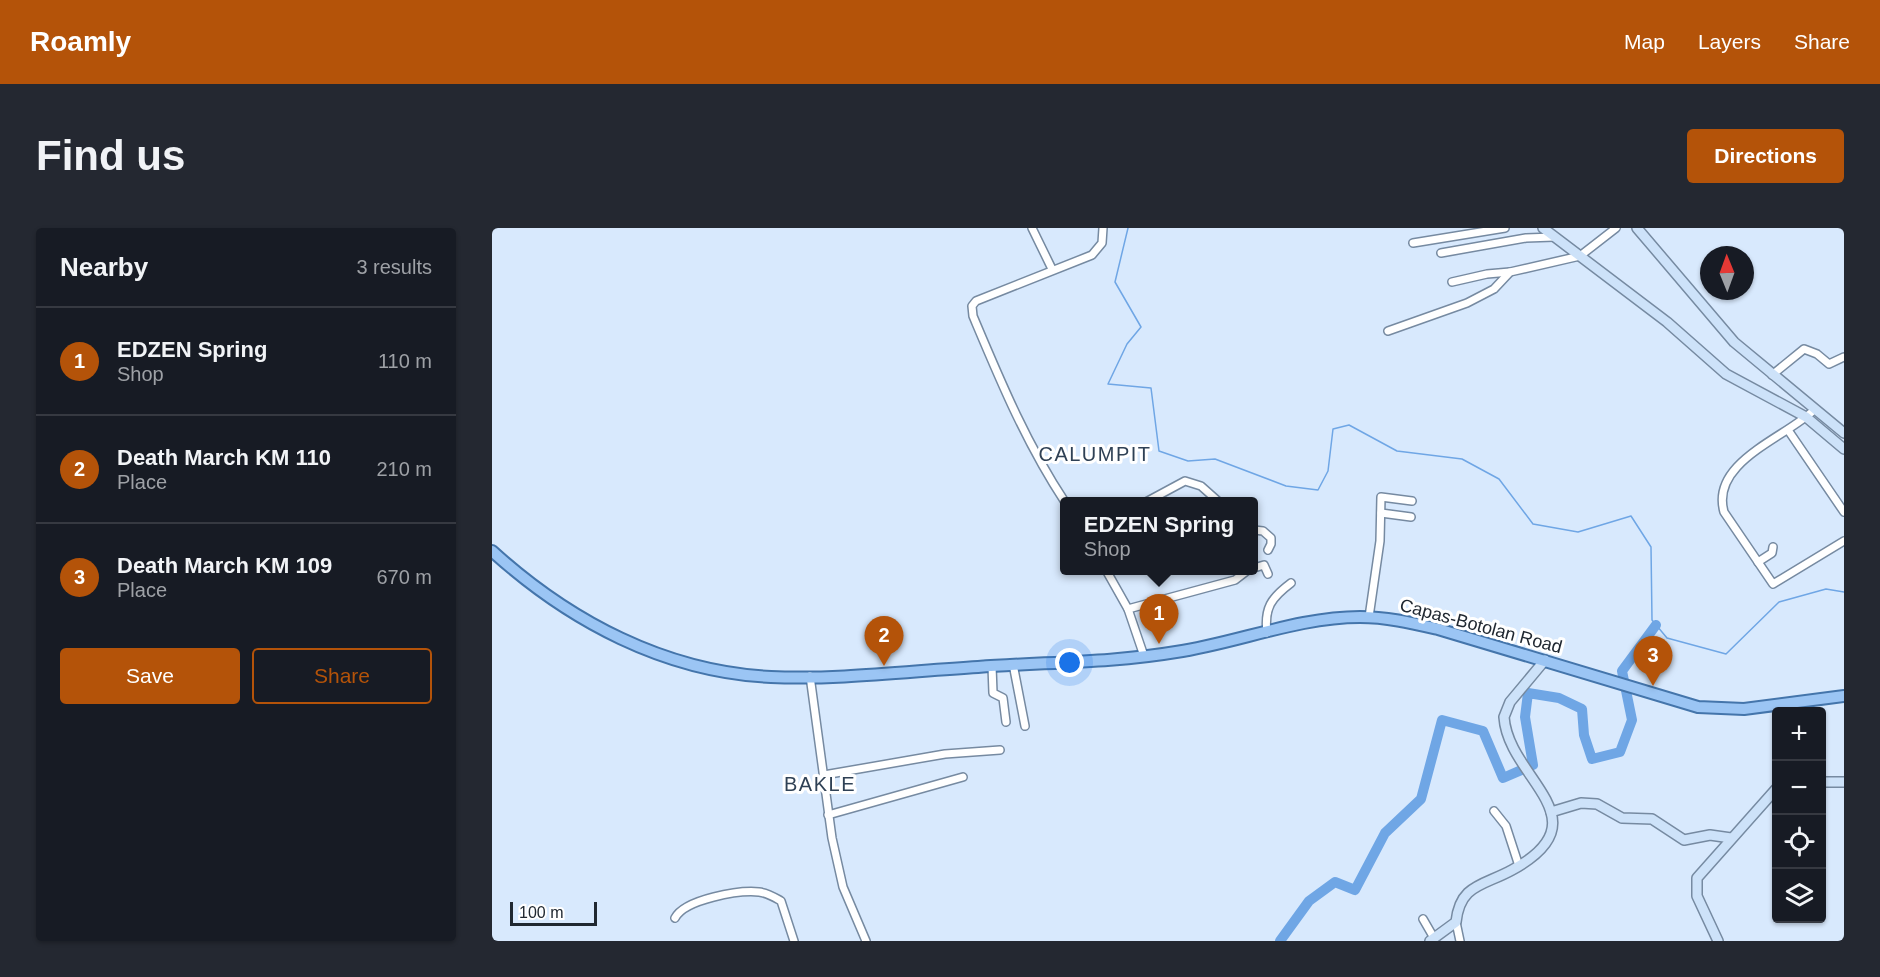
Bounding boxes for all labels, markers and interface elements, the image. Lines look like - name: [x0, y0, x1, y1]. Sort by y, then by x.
- text: Roamly: [30, 26, 131, 57]
- text: Map: [1624, 30, 1665, 53]
- text: Layers: [1698, 30, 1761, 53]
- text: Share: [1794, 30, 1850, 53]
- button: Directions: [1687, 129, 1844, 183]
- text: Find us: [36, 132, 185, 179]
- north arrow: [1700, 246, 1754, 300]
- text: Nearby: [60, 252, 148, 282]
- text: 3 results: [356, 256, 432, 278]
- text: EDZEN Spring: [117, 337, 267, 362]
- text: 1: [74, 350, 85, 372]
- text: 110 m: [378, 350, 432, 372]
- text: Shop: [117, 363, 164, 385]
- district label: CALUMPIT: [1038, 443, 1152, 465]
- text: Death March KM 110: [117, 445, 331, 470]
- text: 2: [74, 458, 85, 480]
- text: 210 m: [376, 458, 432, 480]
- text: Place: [117, 471, 167, 493]
- popup: [1060, 497, 1258, 575]
- text: EDZEN Spring: [1084, 512, 1234, 537]
- text: Shop: [1084, 538, 1131, 560]
- text: Death March KM 109: [117, 553, 332, 578]
- text: 3: [74, 566, 85, 588]
- text: 670 m: [376, 566, 432, 588]
- text: Place: [117, 579, 167, 601]
- pin: 1: [1140, 594, 1178, 644]
- street label: Capas-Botolan Road: [1398, 595, 1564, 657]
- pin: 2: [864, 616, 904, 666]
- pin: 3: [1634, 636, 1672, 686]
- button: Save: [60, 648, 240, 704]
- button: Share: [252, 648, 432, 704]
- your location: [1055, 648, 1084, 677]
- map controls: [1772, 707, 1826, 923]
- button: +: [1772, 707, 1826, 761]
- button: −: [1772, 761, 1826, 815]
- district label: BAKLE: [784, 773, 856, 795]
- button: locate: [1772, 815, 1826, 869]
- button: layers: [1772, 869, 1826, 923]
- scale bar: [510, 899, 597, 926]
- text: 100 m: [519, 904, 563, 921]

